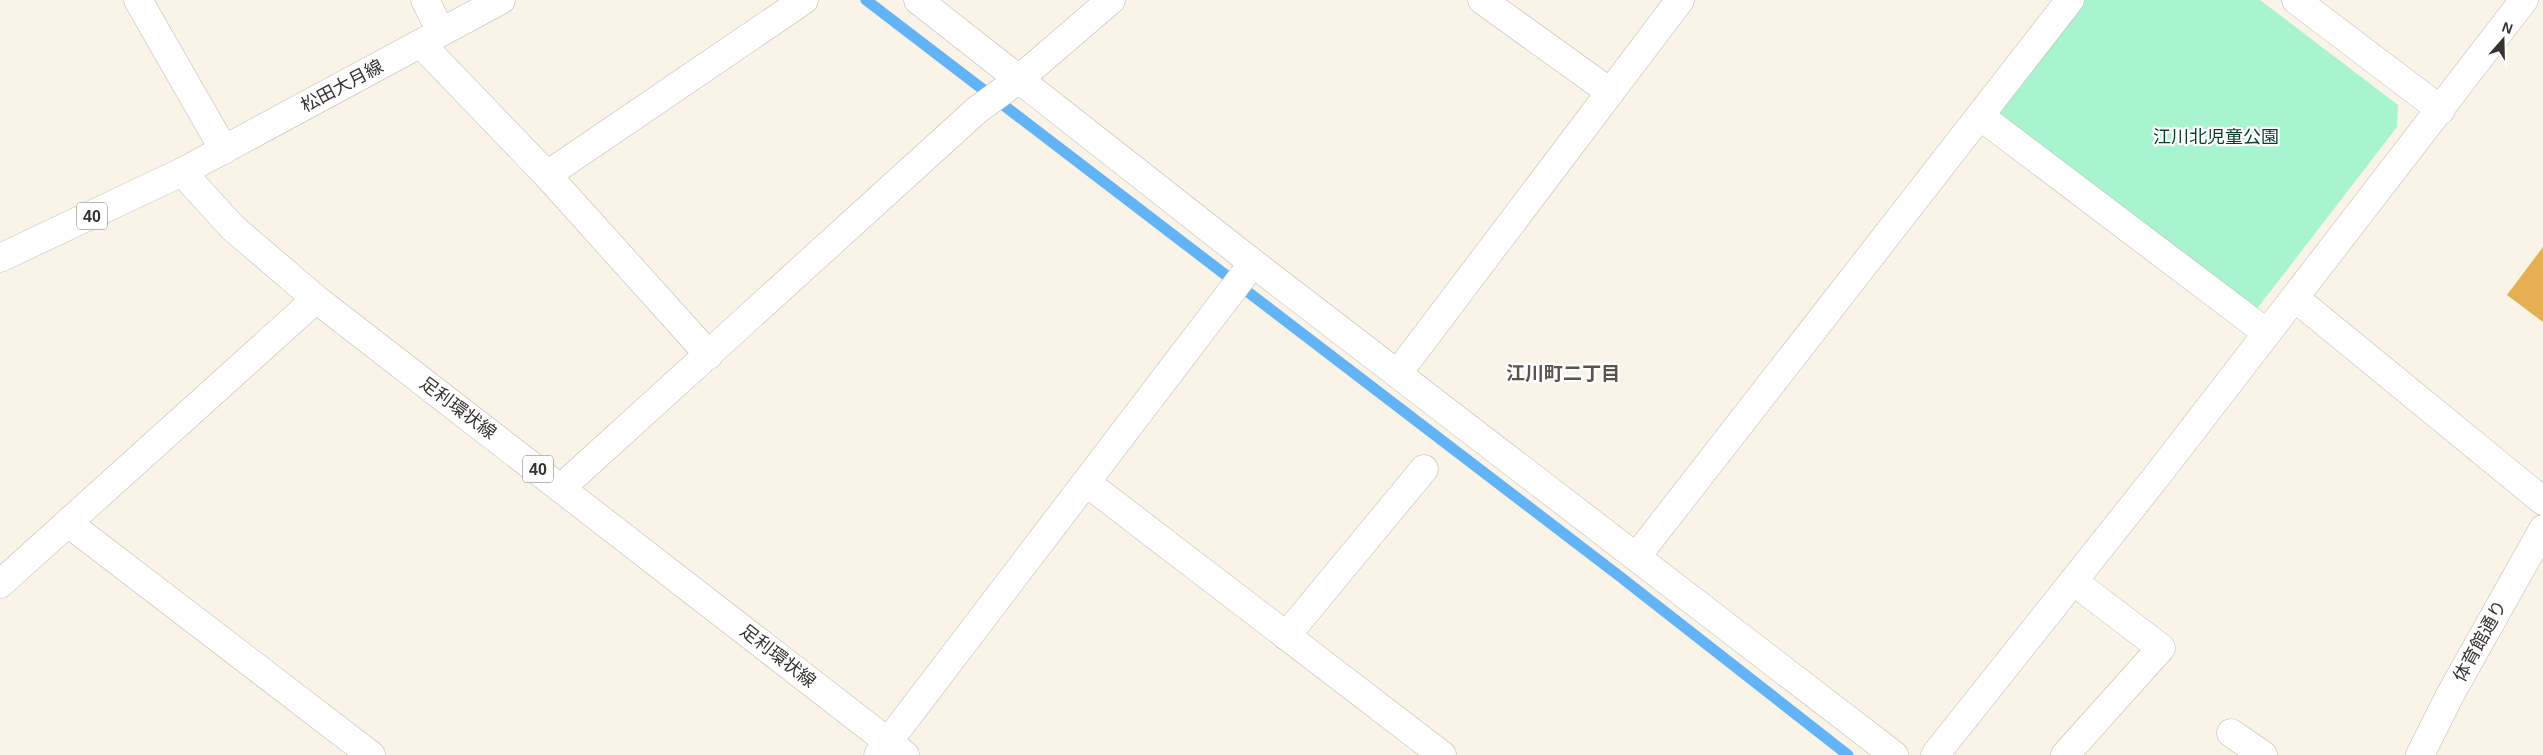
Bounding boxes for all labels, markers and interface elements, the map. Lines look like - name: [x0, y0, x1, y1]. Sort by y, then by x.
- north arrow: [2478, 15, 2528, 65]
- text: N: [2500, 19, 2515, 37]
- street label: 松田大月線: [298, 56, 386, 116]
- park label: 江川北児童公園: [2153, 127, 2279, 147]
- road number: 40: [77, 202, 107, 230]
- district label: 江川町二丁目: [1506, 363, 1620, 384]
- street label: 足利環状線: [416, 373, 500, 443]
- road number: 40: [523, 456, 553, 482]
- street label: 体育館通り: [2449, 597, 2511, 685]
- street label: 足利環状線: [736, 620, 820, 692]

